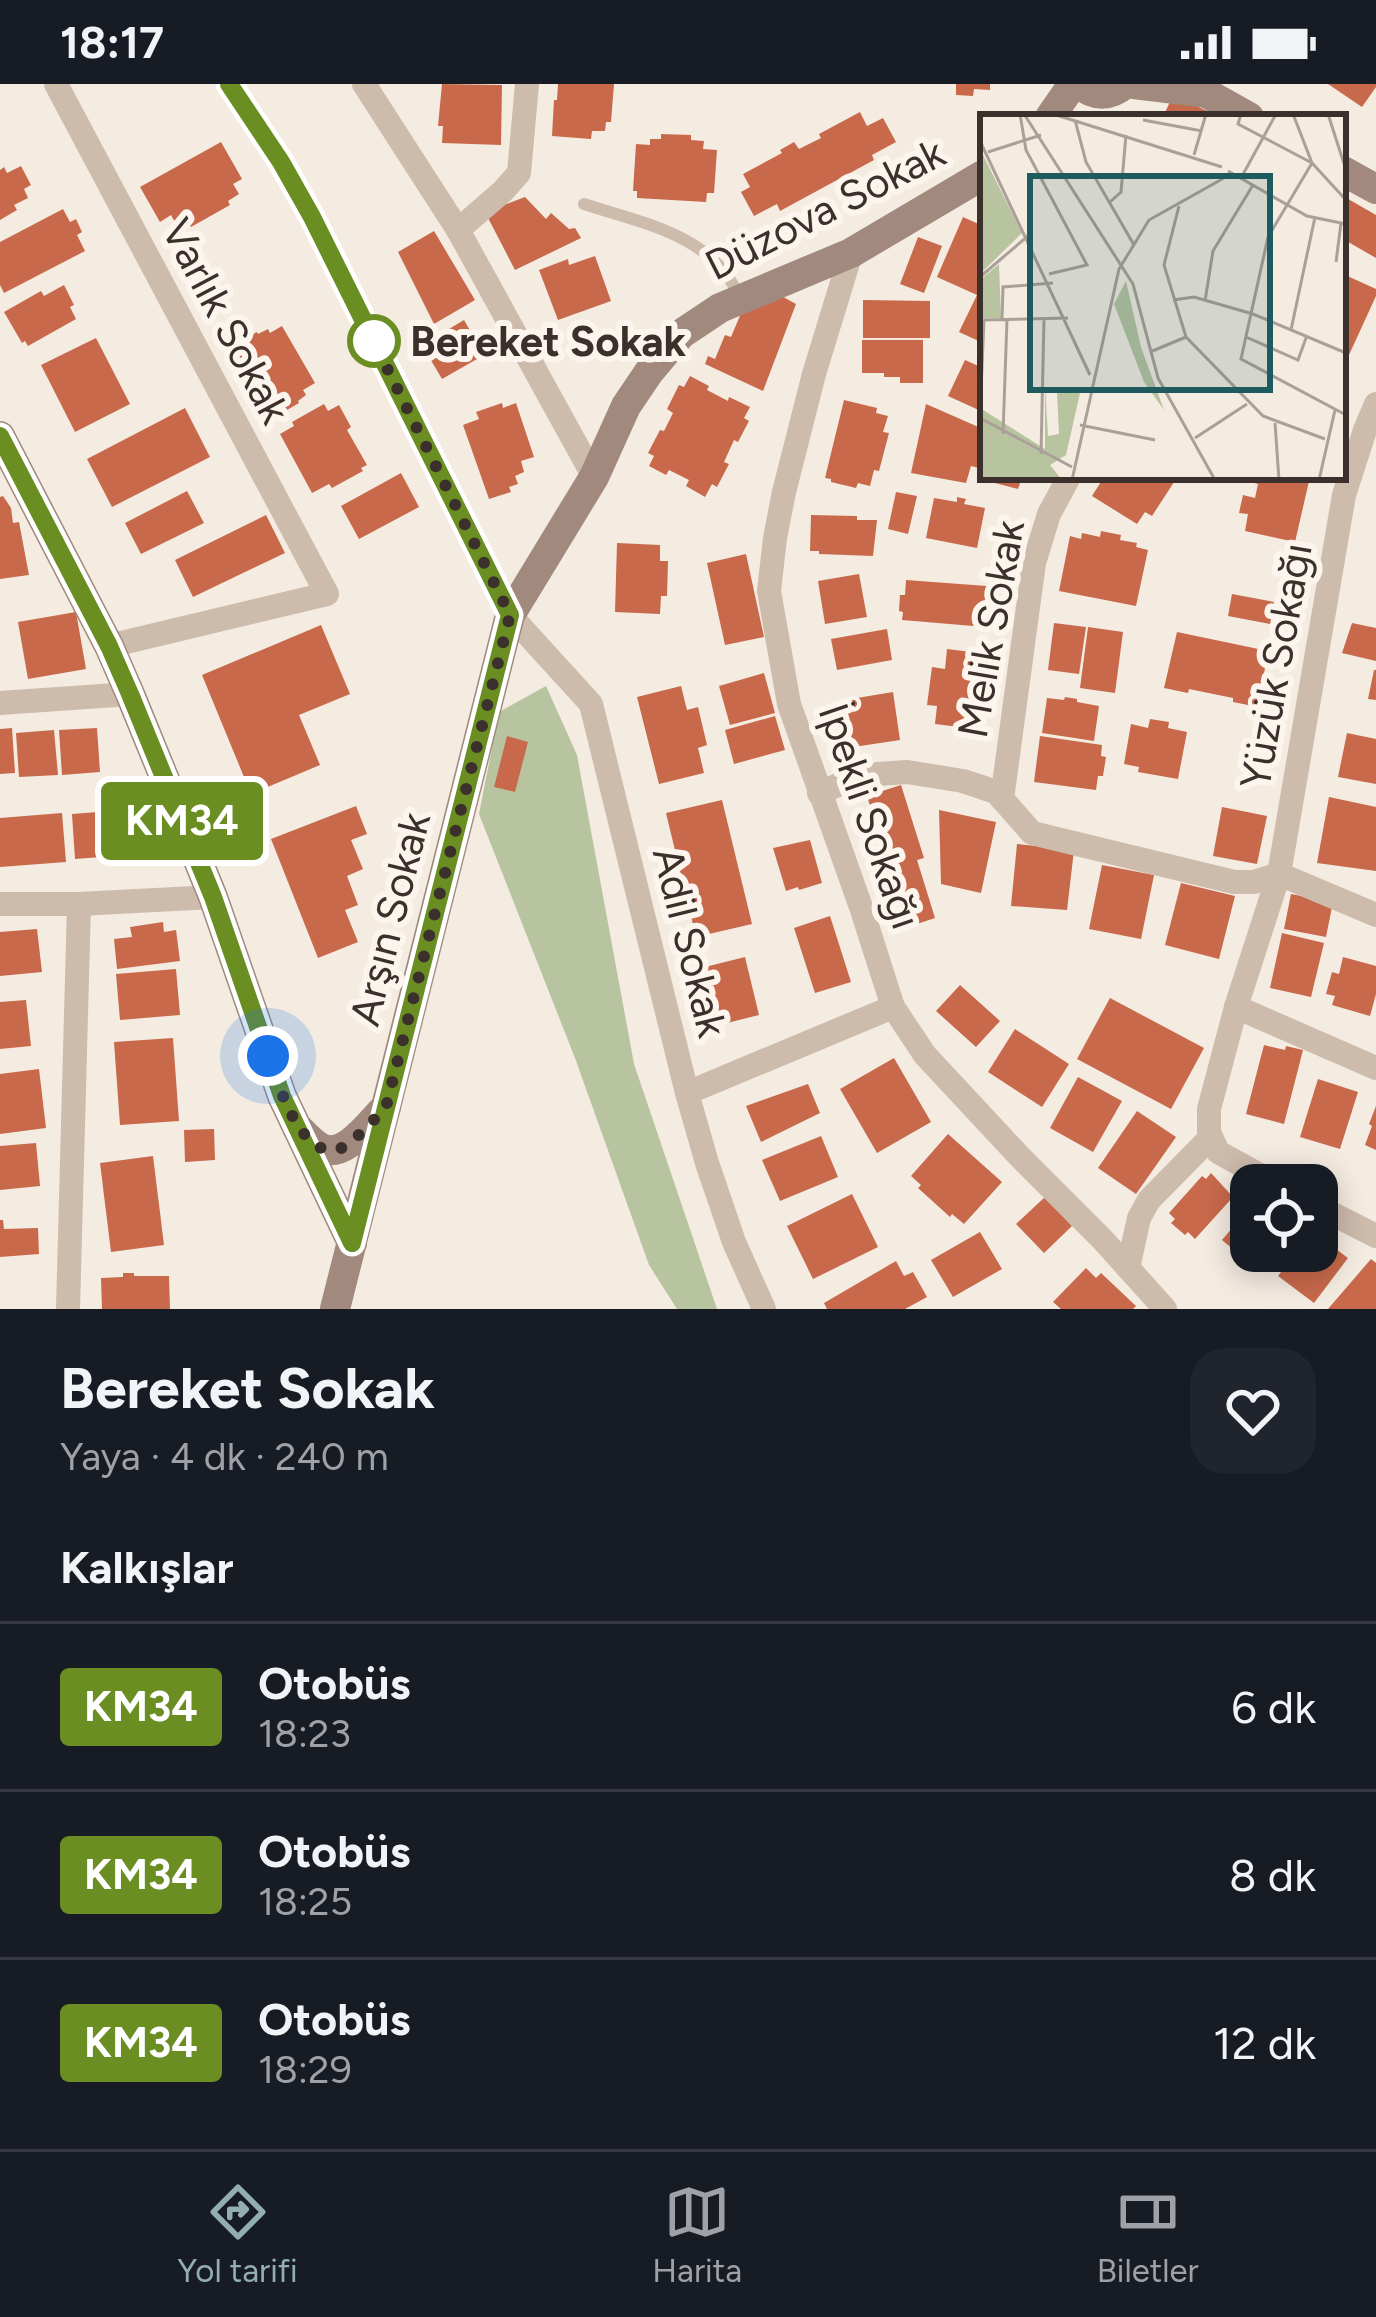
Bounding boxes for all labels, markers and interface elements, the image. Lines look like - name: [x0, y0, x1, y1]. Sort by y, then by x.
- text: 18:17: [60, 15, 164, 69]
- inset map: [980, 114, 1346, 480]
- street label: Düzova Sokak: [697, 127, 954, 291]
- street label: Varlık Sokak: [151, 210, 302, 433]
- marker: Bereket Sokak: [349, 316, 399, 366]
- place label: Bereket Sokak: [410, 316, 687, 367]
- street label: Melik Sokak: [947, 516, 1035, 742]
- street label: Yüzük Sokağı: [1229, 539, 1323, 793]
- street label: İpekli Sokağı: [808, 697, 932, 935]
- line badge: KM34: [98, 782, 266, 860]
- text: KM34: [125, 795, 239, 846]
- street label: Arşın Sokak: [339, 807, 441, 1031]
- street label: Adil Sokak: [642, 842, 738, 1043]
- your location: [238, 1026, 298, 1086]
- map controls: [1230, 1164, 1338, 1272]
- button: locate: [1230, 1164, 1338, 1272]
- button: heart: [1190, 1348, 1316, 1474]
- text: Bereket Sokak: [60, 1354, 435, 1422]
- text: Yaya · 4 dk · 240 m: [60, 1433, 389, 1480]
- text: Kalkışlar: [60, 1540, 233, 1594]
- text: Otobüs: [258, 1656, 411, 1710]
- text: 6 dk: [1231, 1680, 1316, 1734]
- text: KM34: [84, 1681, 198, 1732]
- text: 18:23: [258, 1710, 351, 1757]
- text: Otobüs: [258, 1824, 411, 1878]
- text: 8 dk: [1229, 1848, 1316, 1902]
- text: KM34: [84, 1849, 198, 1900]
- text: 18:25: [258, 1878, 352, 1925]
- text: Otobüs: [258, 1992, 411, 2046]
- text: 12 dk: [1213, 2016, 1316, 2070]
- text: KM34: [84, 2017, 198, 2068]
- text: 18:29: [258, 2046, 352, 2093]
- tab: Yol tarifi: [177, 2179, 298, 2290]
- tab: Harita: [652, 2179, 742, 2290]
- tab: Biletler: [1097, 2179, 1199, 2290]

